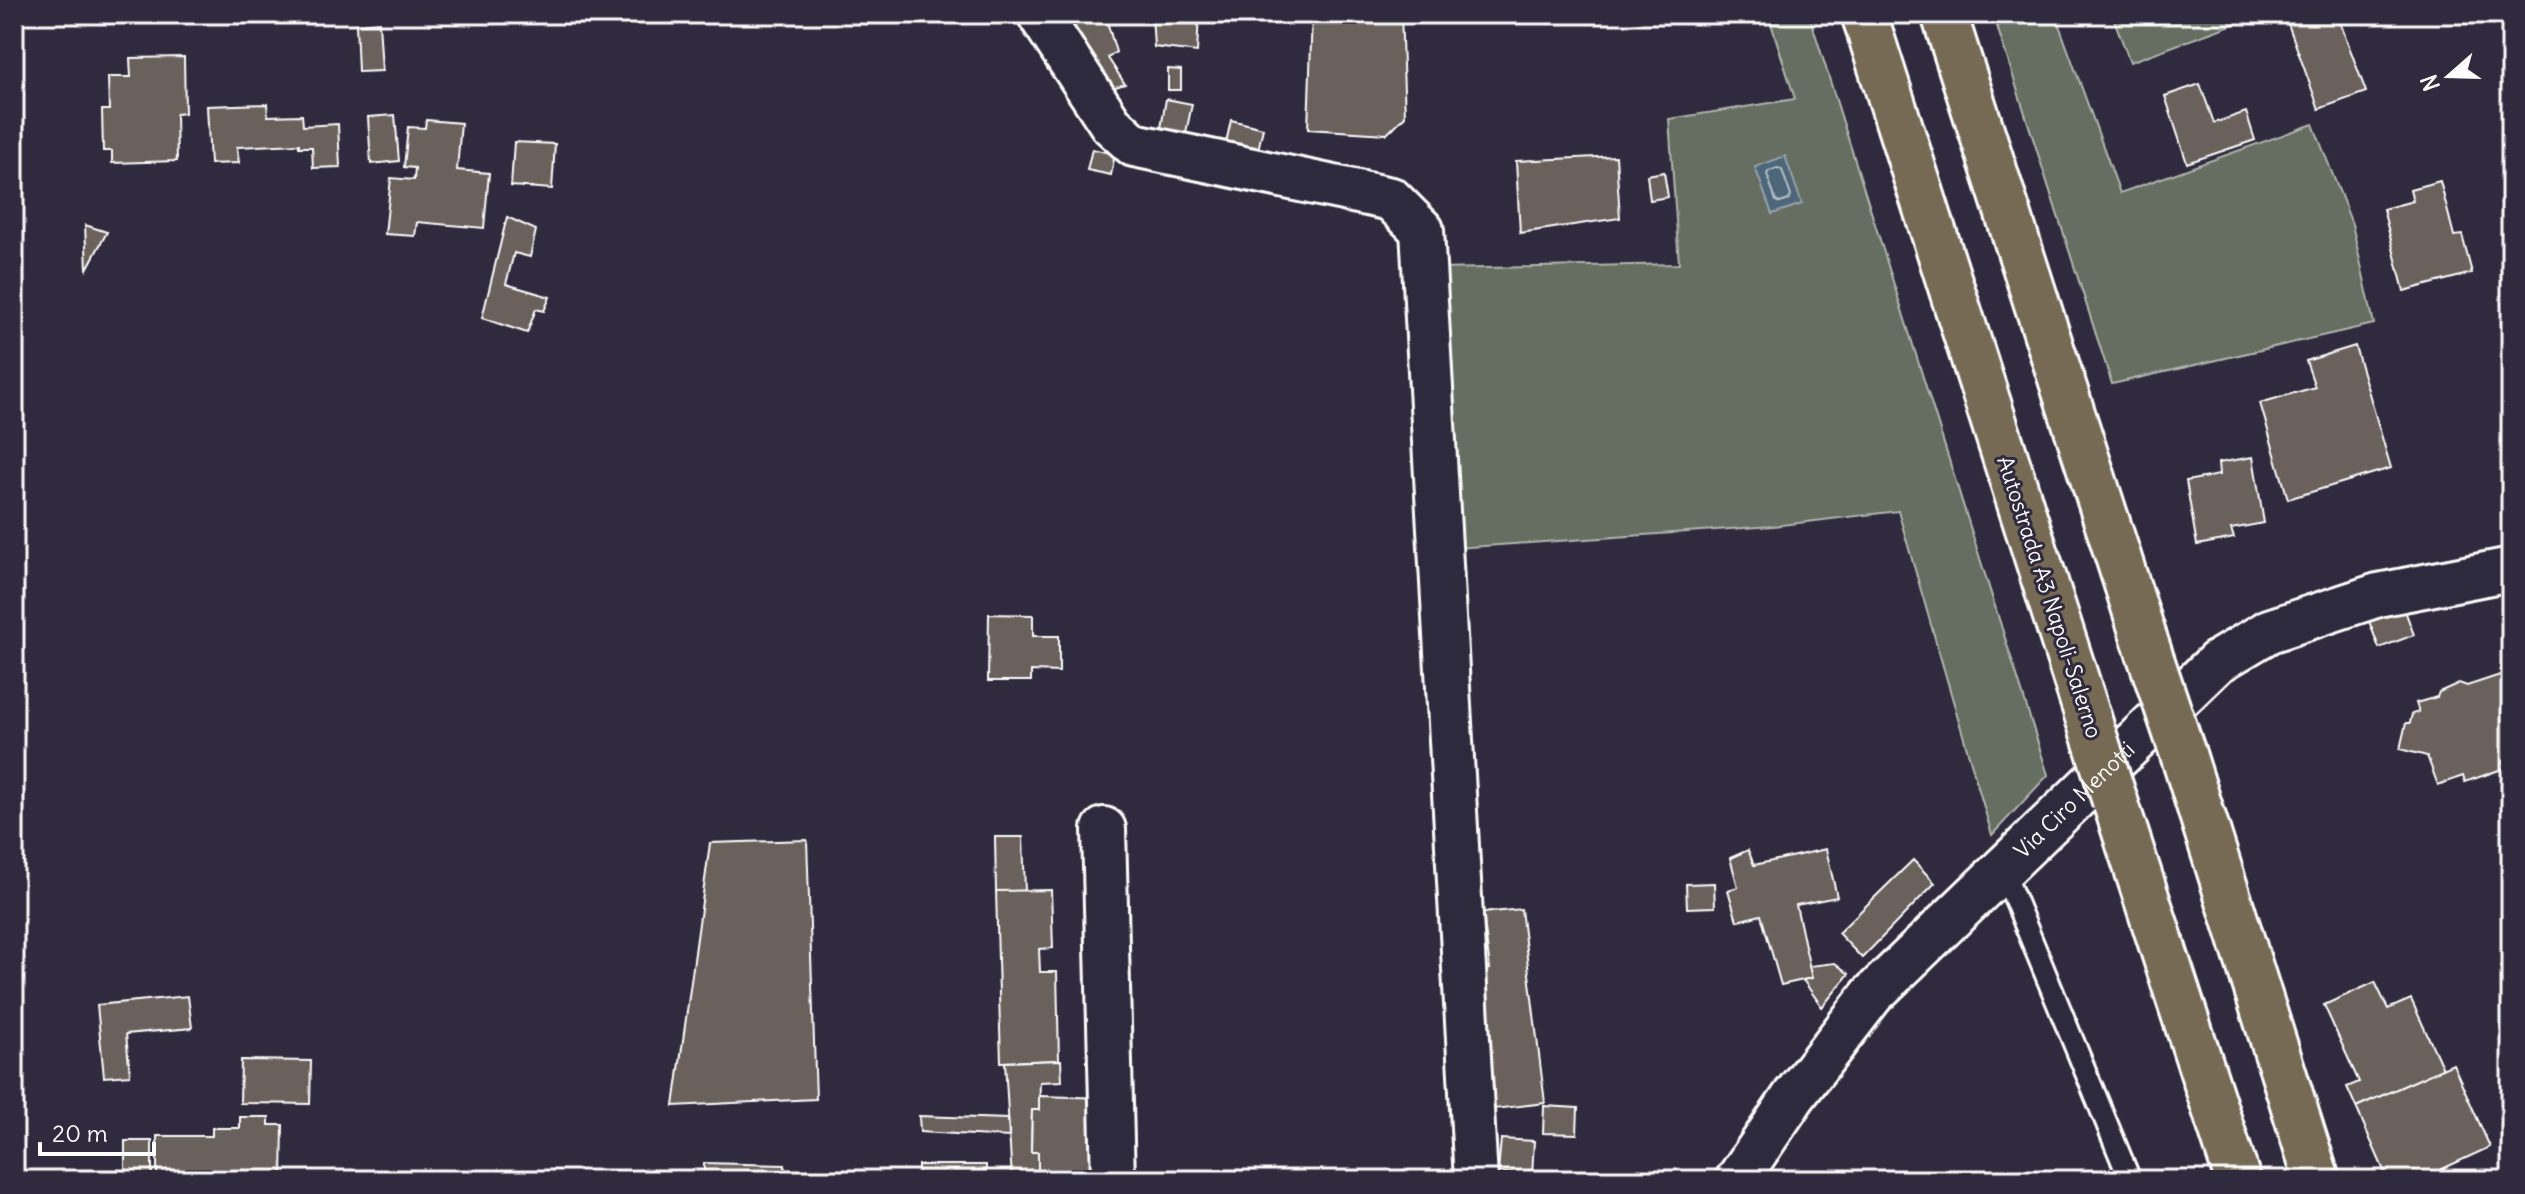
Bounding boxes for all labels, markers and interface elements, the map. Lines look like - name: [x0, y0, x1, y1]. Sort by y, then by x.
- north arrow: [2409, 36, 2489, 116]
- text: N: [2414, 71, 2446, 95]
- street label: Autostrada A3 Napoli-Salerno: [1991, 452, 2109, 742]
- street label: Via Ciro Menotti: [2008, 735, 2140, 864]
- scale bar: [40, 1106, 154, 1156]
- text: 20 m: [52, 1118, 108, 1148]

